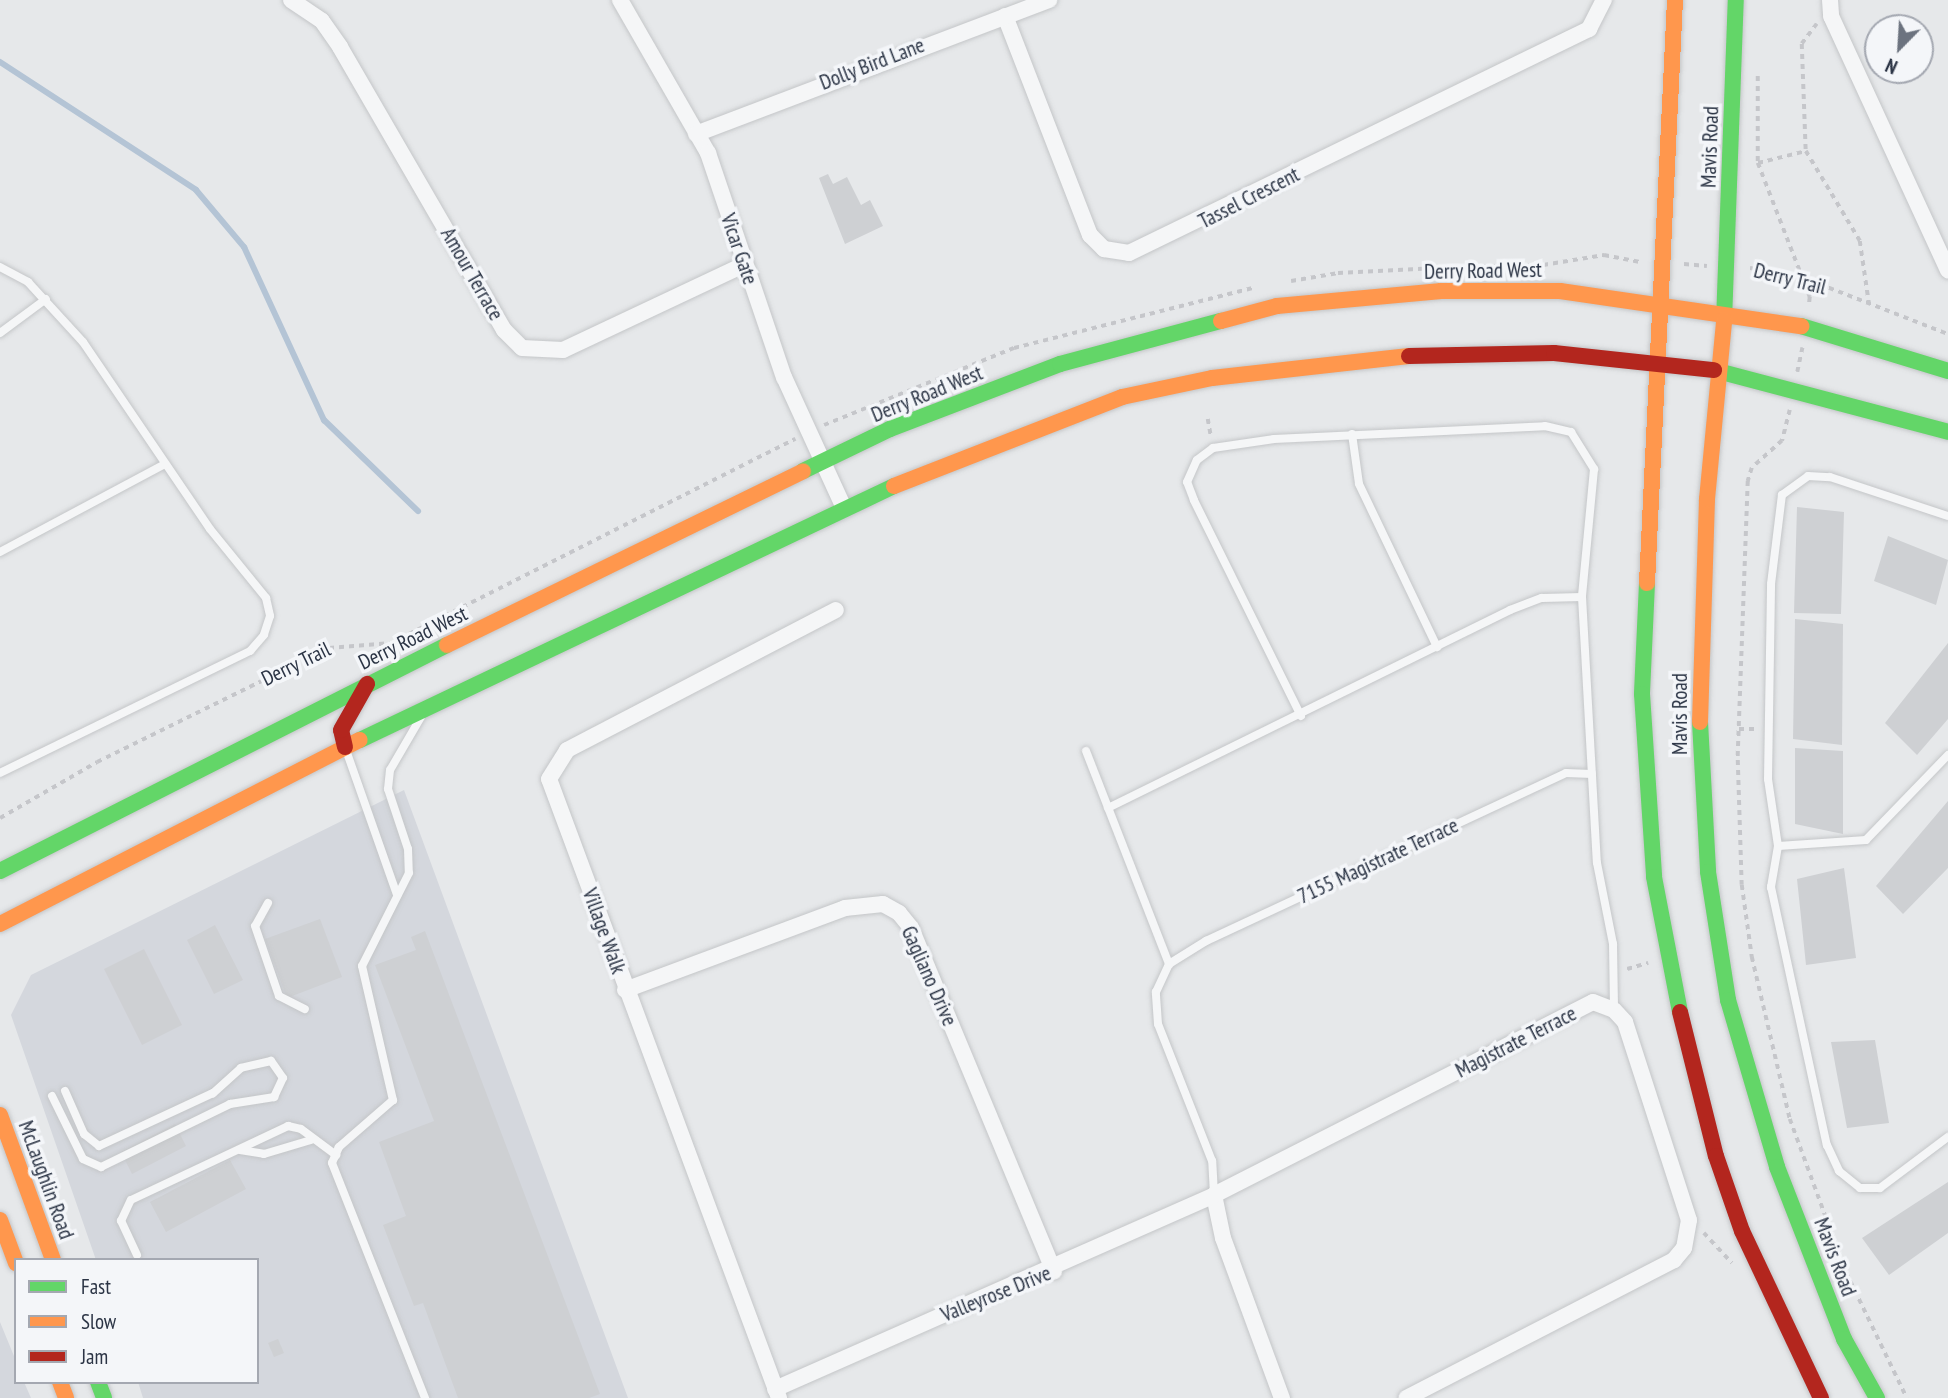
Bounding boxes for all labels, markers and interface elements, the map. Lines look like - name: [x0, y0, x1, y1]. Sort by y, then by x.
- north arrow: [1864, 14, 1934, 84]
- street label: Dolly Bird Lane: [816, 32, 928, 96]
- text: N: [1882, 53, 1901, 79]
- street label: Mavis Road: [1696, 106, 1724, 188]
- street label: Tassel Crescent: [1194, 162, 1304, 234]
- street label: Vicar Gate: [715, 210, 763, 288]
- street label: Amour Terrace: [435, 223, 509, 325]
- street label: Derry Road West: [1423, 257, 1543, 285]
- street label: Derry Trail: [1751, 258, 1829, 300]
- street label: Derry Road West: [867, 360, 987, 428]
- street label: Derry Road West: [354, 601, 472, 675]
- street label: Derry Trail: [257, 636, 335, 692]
- street label: Mavis Road: [1667, 673, 1693, 755]
- street label: 7155 Magistrate Terrace: [1293, 813, 1463, 909]
- street label: Village Walk: [577, 885, 631, 977]
- street label: Gagliano Drive: [896, 922, 962, 1030]
- street label: Magistrate Terrace: [1451, 1001, 1581, 1083]
- street label: McLaughlin Road: [13, 1117, 79, 1243]
- street label: Mavis Road: [1809, 1214, 1861, 1300]
- legend: [14, 1258, 259, 1384]
- street label: Valleyrose Drive: [937, 1261, 1055, 1327]
- text: Fast: [81, 1273, 111, 1300]
- text: Slow: [81, 1308, 116, 1335]
- text: Jam: [81, 1343, 108, 1370]

